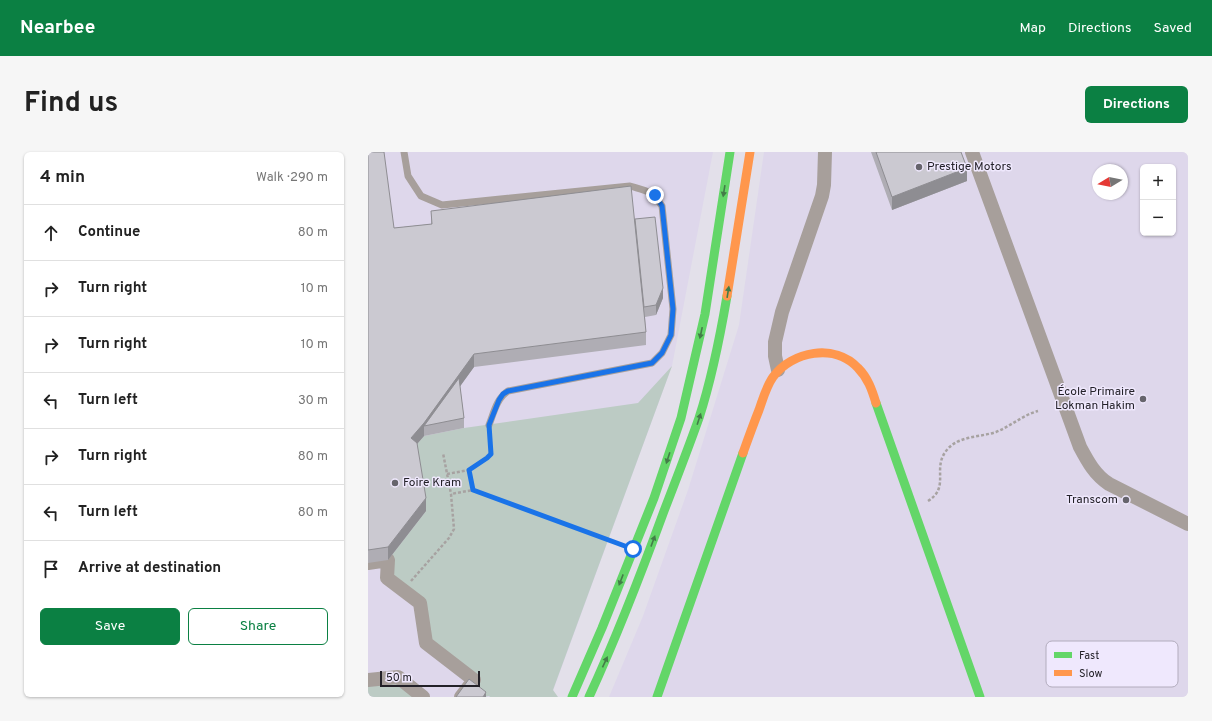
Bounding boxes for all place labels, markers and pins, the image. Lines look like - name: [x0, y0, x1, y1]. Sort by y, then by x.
- place label: Prestige Motors: [927, 159, 1012, 175]
- marker: Prestige Motors: [914, 162, 924, 172]
- place label: École Primaire Lokman Hakim: [1055, 384, 1135, 414]
- marker: École Primaire Lokman Hakim: [1138, 394, 1148, 404]
- place label: Foire Kram: [403, 475, 461, 491]
- marker: Foire Kram: [390, 478, 400, 488]
- place label: Transcom: [1066, 492, 1118, 508]
- marker: Transcom: [1121, 495, 1131, 505]

